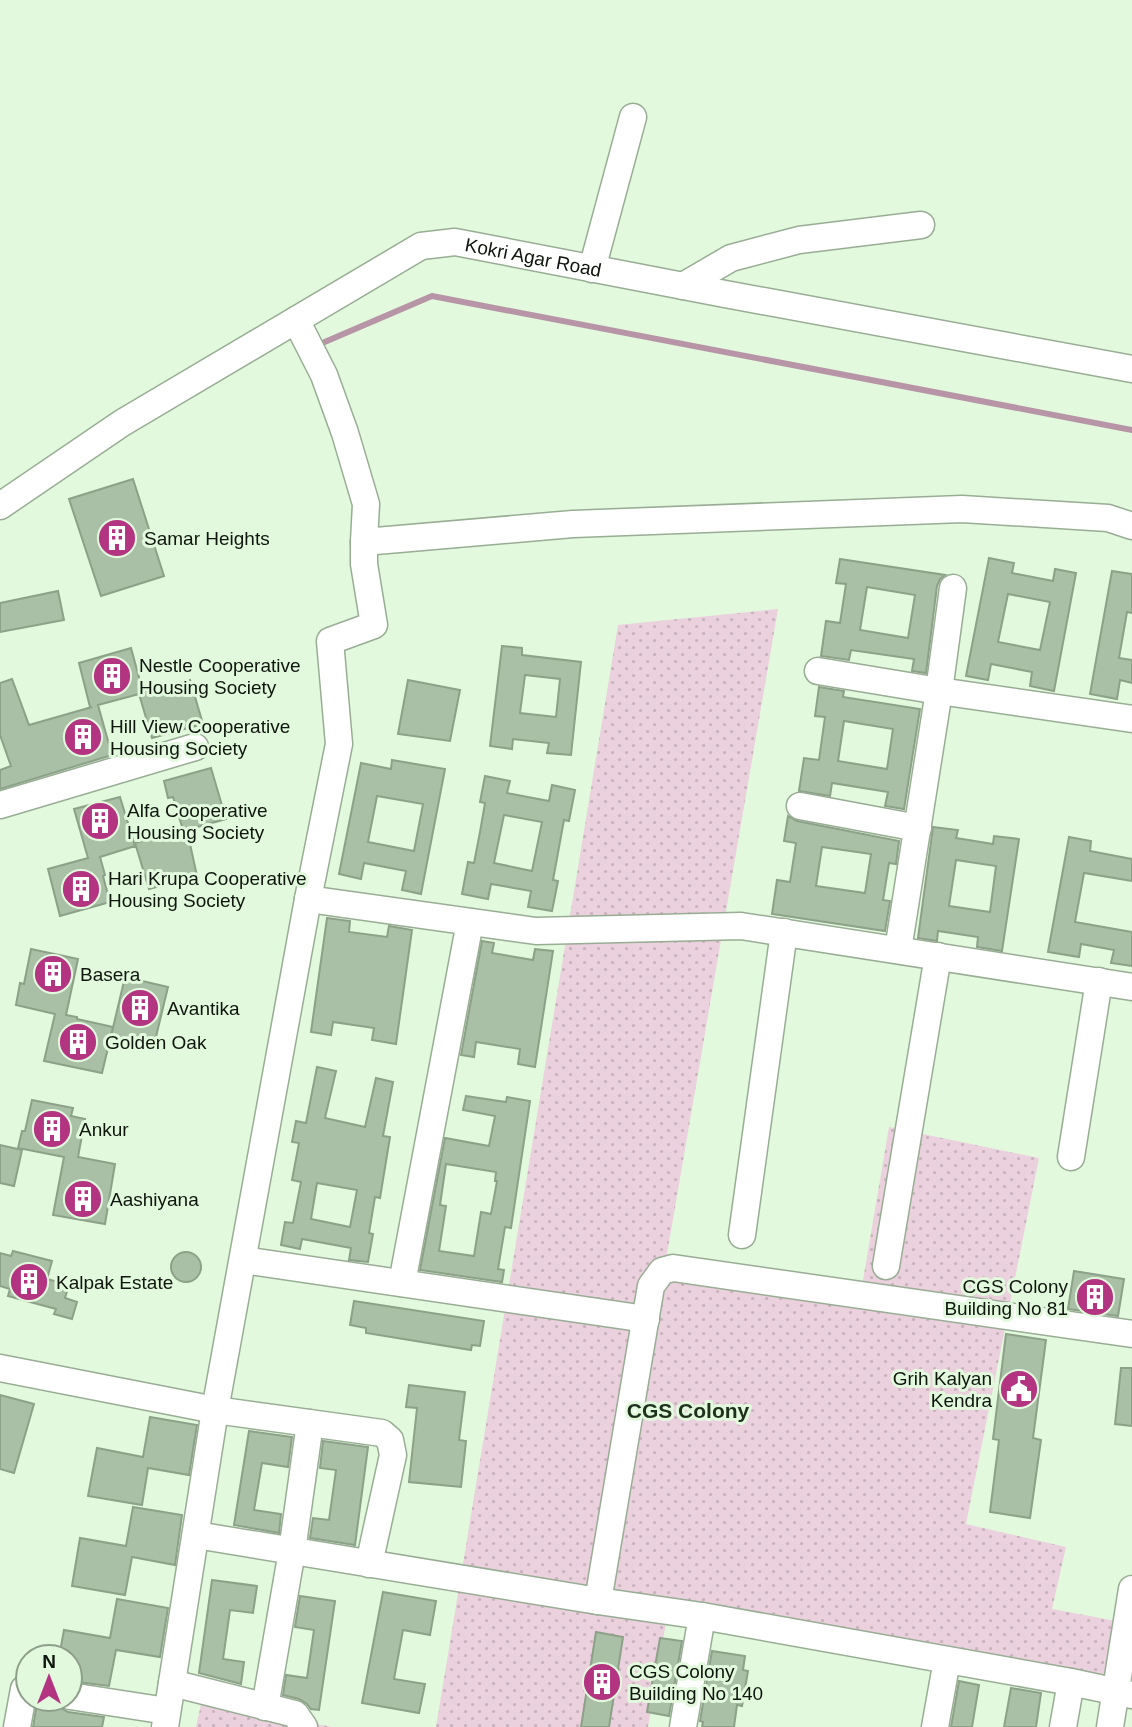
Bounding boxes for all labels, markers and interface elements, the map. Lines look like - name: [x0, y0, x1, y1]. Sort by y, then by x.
- street label: Kokri Agar Road: [463, 234, 603, 281]
- building icon: Samar Heights: [96, 517, 138, 559]
- place label: Samar Heights: [144, 528, 270, 549]
- building icon: Nestle Cooperative Housing Society: [91, 655, 133, 697]
- place label: Nestle Cooperative Housing Society: [139, 655, 301, 698]
- building icon: Hill View Cooperative Housing Society: [62, 716, 104, 758]
- place label: Hill View Cooperative Housing Society: [110, 716, 290, 759]
- building icon: Alfa Cooperative Housing Society: [79, 800, 121, 842]
- place label: Alfa Cooperative Housing Society: [127, 800, 267, 843]
- building icon: Hari Krupa Cooperative Housing Society: [60, 868, 102, 910]
- place label: Hari Krupa Cooperative Housing Society: [108, 868, 307, 911]
- building icon: Basera: [32, 953, 74, 995]
- place label: Basera: [80, 964, 141, 985]
- building icon: Avantika: [119, 987, 161, 1029]
- place label: Avantika: [167, 998, 240, 1019]
- building icon: Golden Oak: [57, 1021, 99, 1063]
- place label: Golden Oak: [105, 1032, 207, 1053]
- building icon: Ankur: [31, 1108, 73, 1150]
- place label: Ankur: [79, 1119, 129, 1140]
- building icon: Aashiyana: [62, 1178, 104, 1220]
- place label: Aashiyana: [110, 1189, 199, 1210]
- building icon: Kalpak Estate: [8, 1261, 50, 1303]
- place label: Kalpak Estate: [56, 1272, 173, 1293]
- place label: CGS Colony Building No 81: [944, 1276, 1068, 1319]
- building icon: CGS Colony Building No 81: [1074, 1276, 1116, 1318]
- place label: Grih Kalyan Kendra: [893, 1368, 992, 1411]
- public building icon: Grih Kalyan Kendra: [998, 1368, 1040, 1410]
- district label: CGS Colony: [627, 1399, 750, 1422]
- north arrow: [14, 1643, 84, 1713]
- text: N: [42, 1651, 56, 1672]
- building icon: CGS Colony Building No 140: [581, 1661, 623, 1703]
- place label: CGS Colony Building No 140: [629, 1661, 763, 1704]

